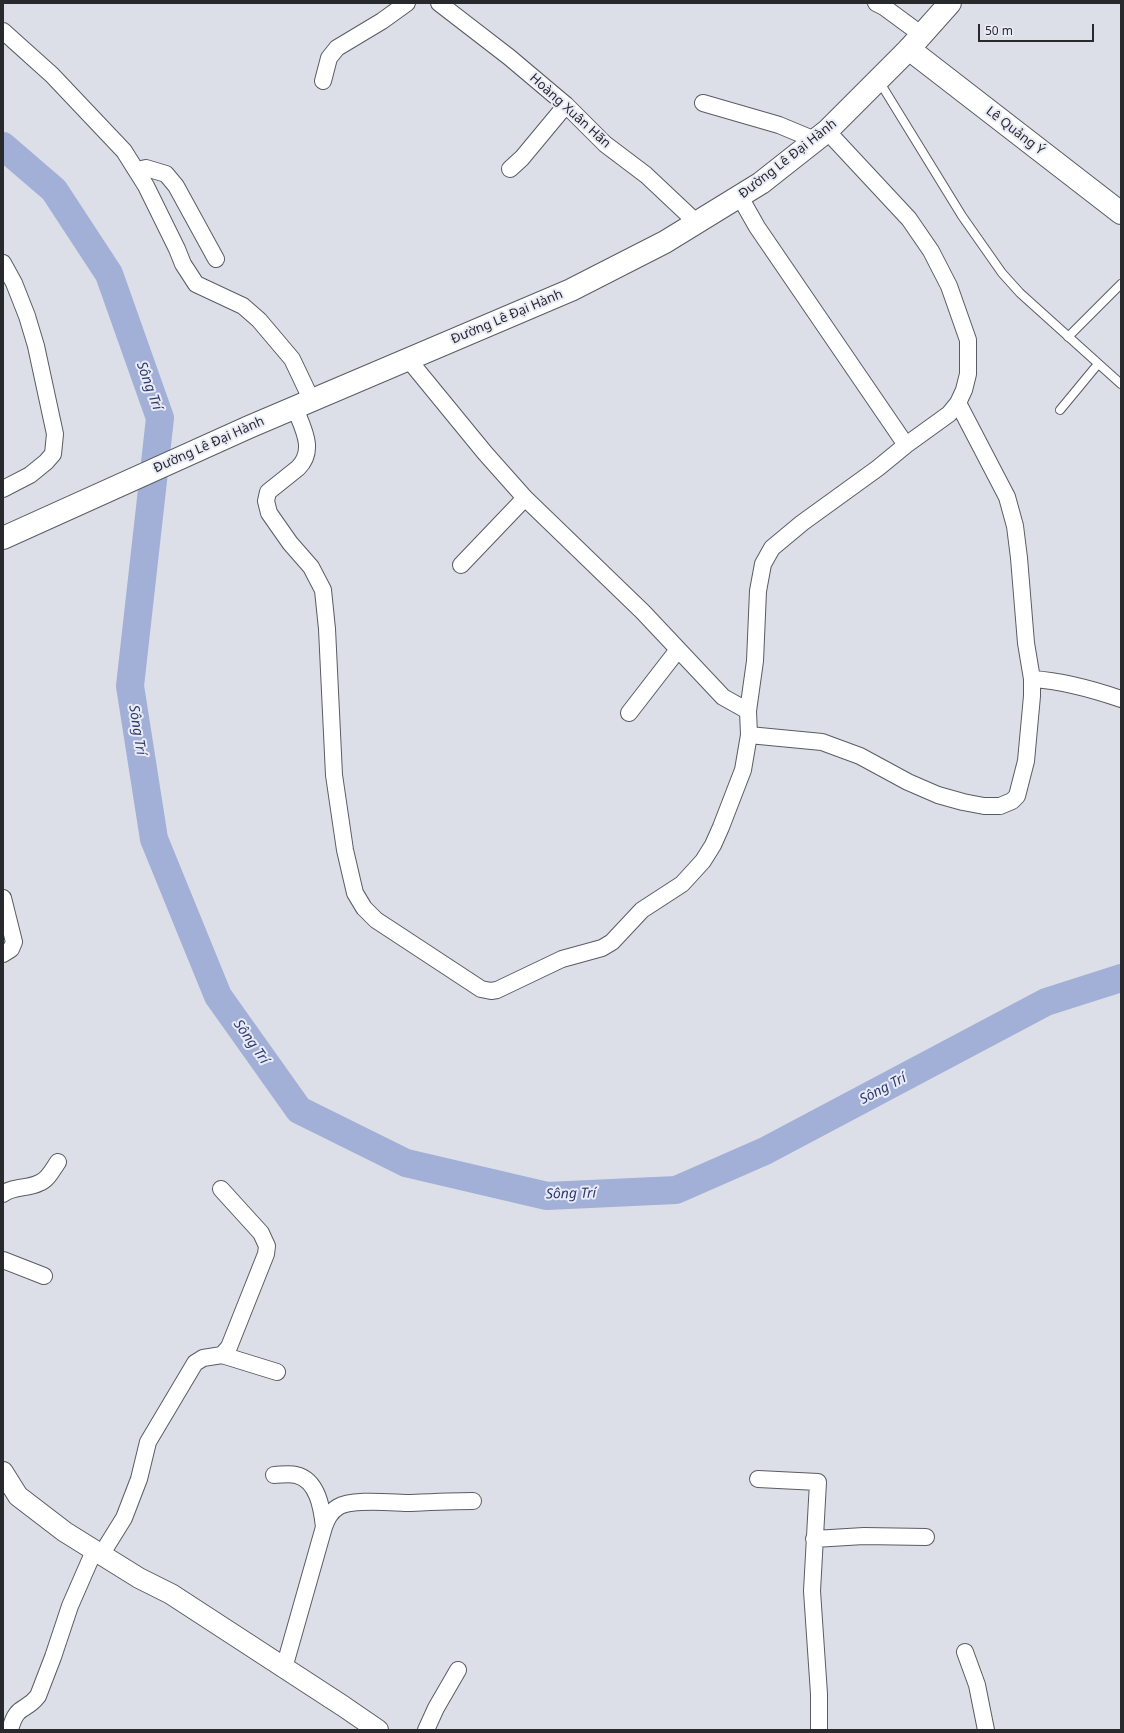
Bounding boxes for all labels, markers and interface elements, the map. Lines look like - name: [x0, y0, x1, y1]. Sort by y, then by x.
- scale bar: [980, 16, 1096, 42]
- text: 50 m: [985, 22, 1013, 39]
- street label: Hoàng Xuân Hãn: [526, 71, 614, 151]
- street label: Lê Quảng Ý: [983, 103, 1047, 159]
- street label: Đường Lê Đại Hành: [736, 116, 840, 202]
- street label: Đường Lê Đại Hành: [449, 286, 565, 348]
- water label: Sông Trí: [133, 359, 165, 413]
- street label: Đường Lê Đại Hành: [151, 414, 267, 476]
- water label: Sông Trí: [125, 704, 149, 756]
- water label: Sông Trí: [230, 1017, 272, 1067]
- water label: Sông Trí: [857, 1070, 909, 1108]
- water label: Sông Trí: [546, 1185, 596, 1203]

